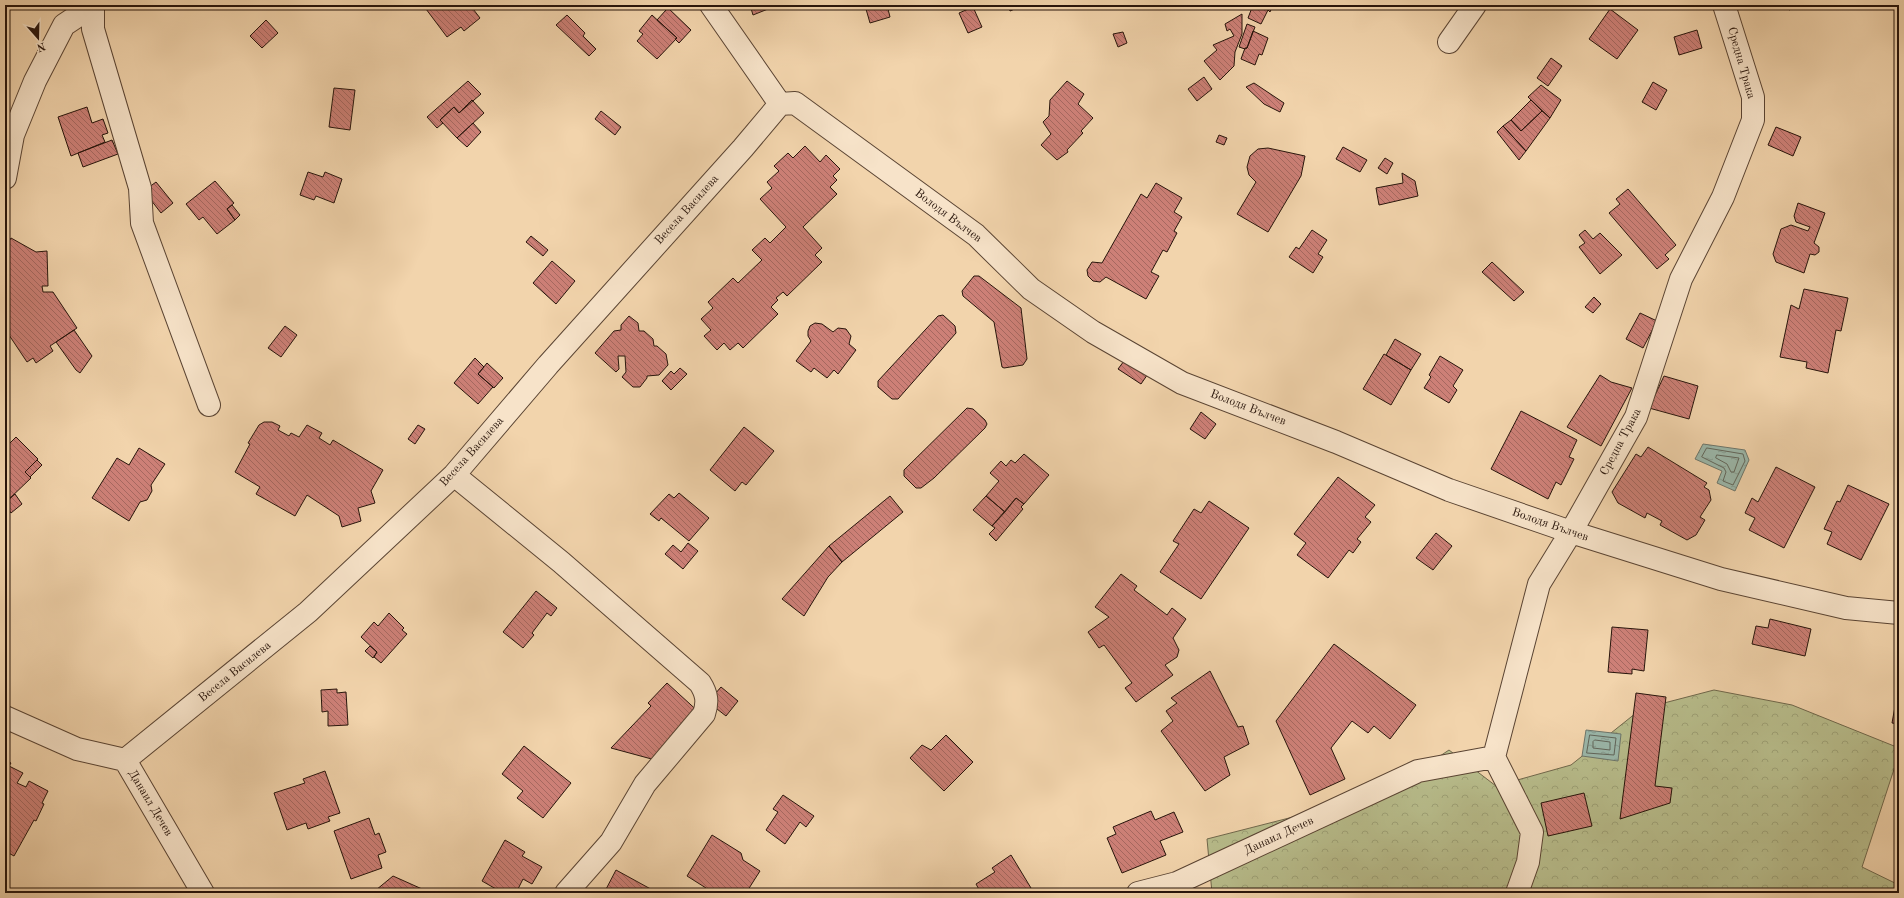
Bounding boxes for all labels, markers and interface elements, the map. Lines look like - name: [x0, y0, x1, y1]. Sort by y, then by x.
- north arrow: [18, 18, 58, 58]
- street label: Средна Трака: [1725, 26, 1757, 100]
- text: N: [35, 39, 47, 53]
- street label: Весела Василева: [653, 173, 721, 247]
- street label: Володя Вълчев: [912, 187, 984, 245]
- street label: Володя Вълчев: [1209, 388, 1288, 428]
- street label: Средна Трака: [1598, 406, 1644, 478]
- street label: Весела Василева: [438, 415, 506, 489]
- street label: Володя Вълчев: [1510, 506, 1590, 544]
- street label: Весела Василева: [197, 639, 273, 705]
- street label: Данаил Дечев: [126, 768, 175, 838]
- street label: Данаил Дечев: [1243, 815, 1316, 857]

